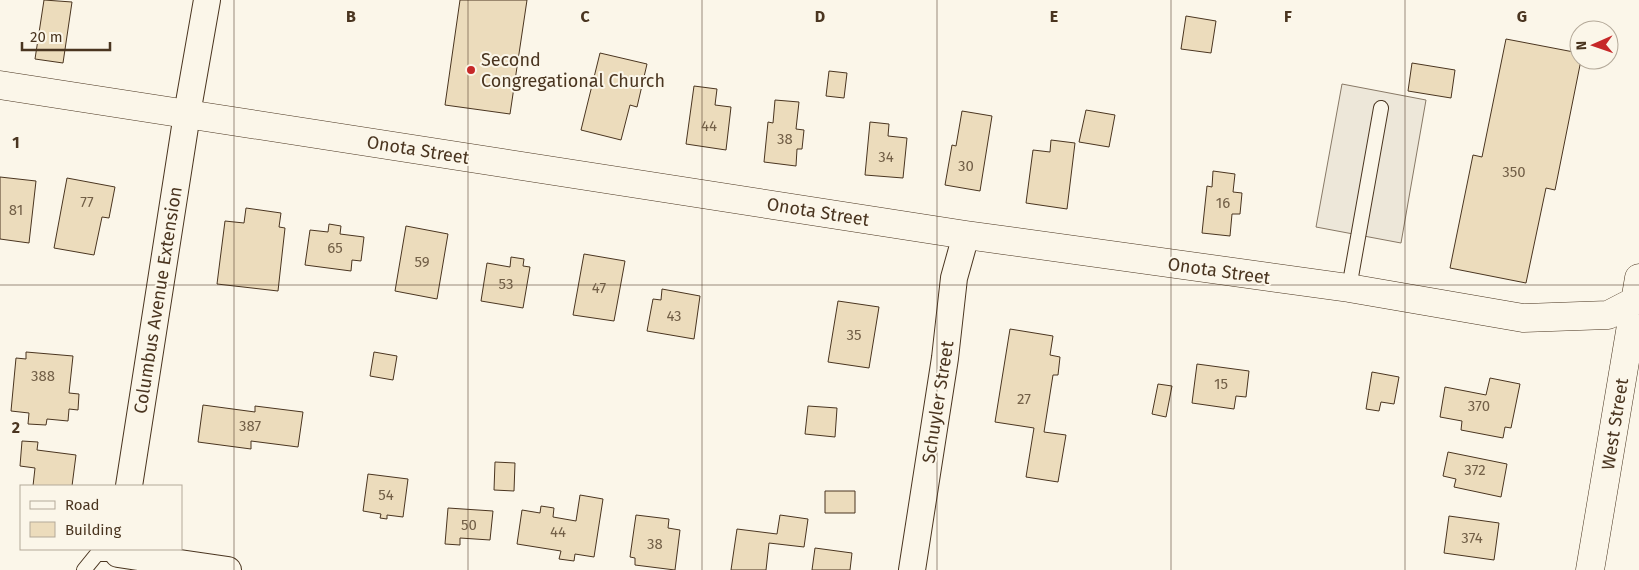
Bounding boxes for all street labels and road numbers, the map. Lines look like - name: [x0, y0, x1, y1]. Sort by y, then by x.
- street label: Onota Street: [365, 131, 471, 169]
- street label: Columbus Avenue Extension: [129, 185, 187, 415]
- street label: Onota Street: [765, 193, 871, 231]
- street label: Onota Street: [1166, 253, 1272, 289]
- street label: Schuyler Street: [917, 339, 959, 465]
- street label: West Street: [1597, 376, 1633, 472]

